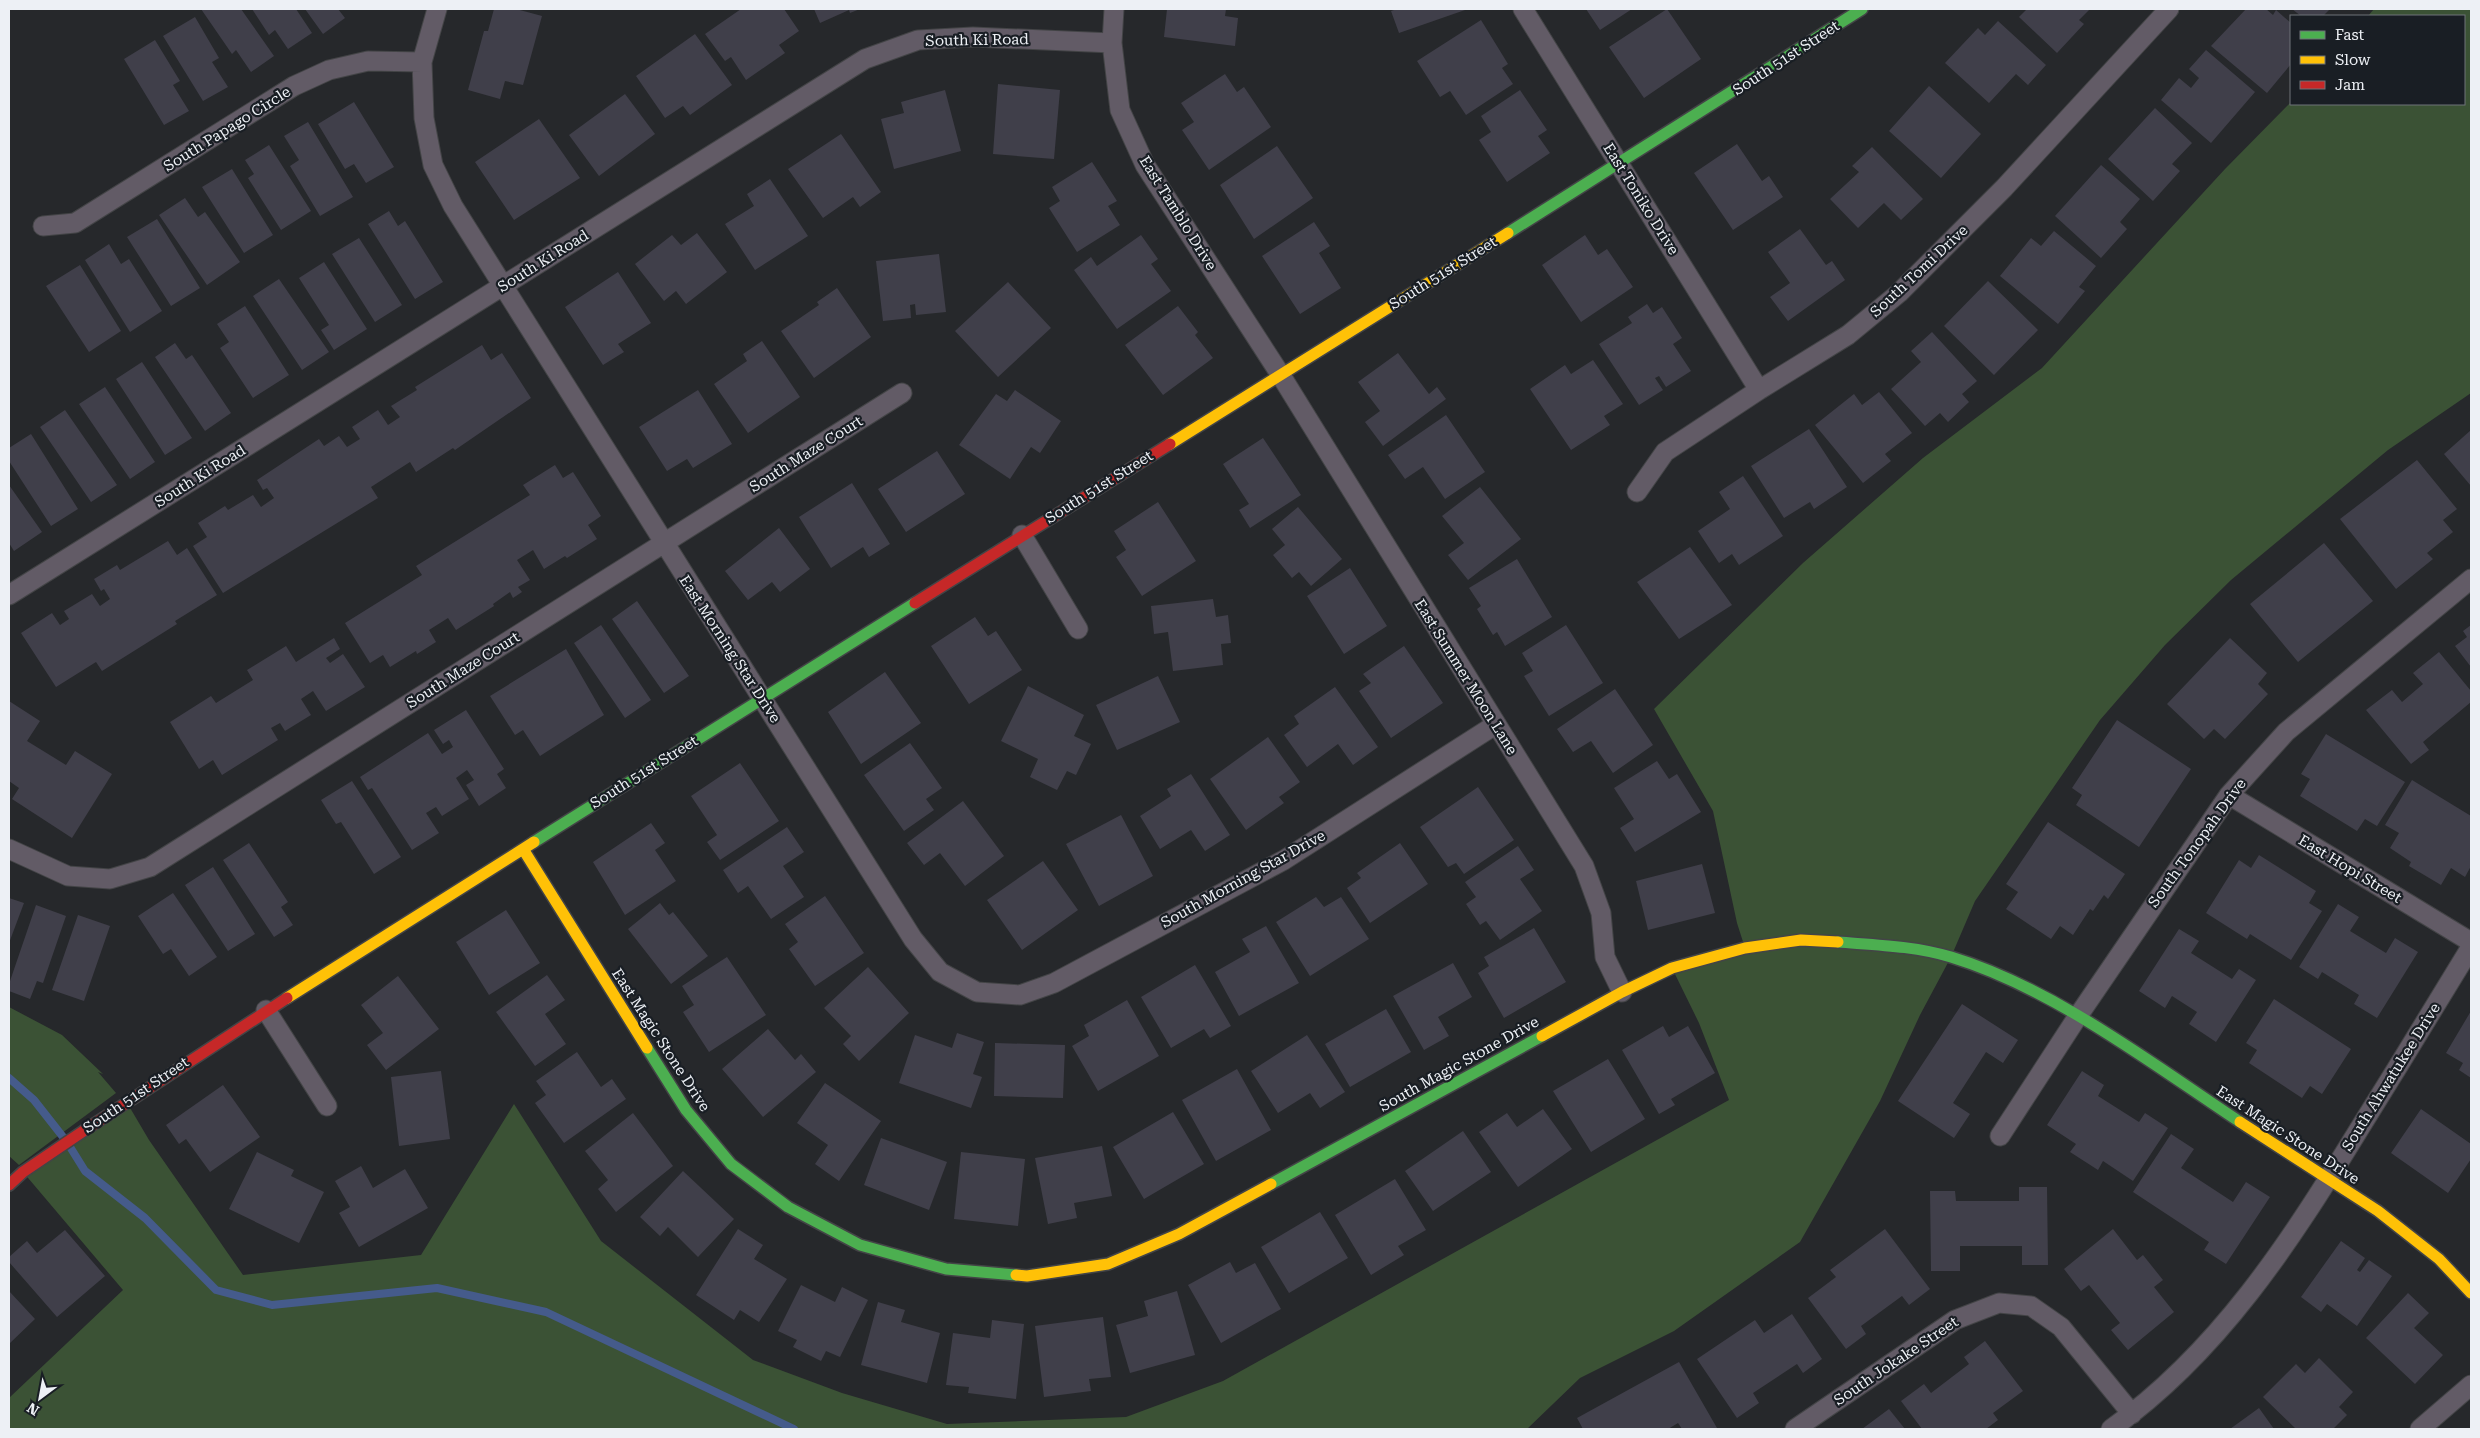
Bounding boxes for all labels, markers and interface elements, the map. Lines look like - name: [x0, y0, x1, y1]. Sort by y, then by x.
- legend: [2290, 15, 2465, 105]
- street label: South 51st Street: [1729, 17, 1843, 99]
- text: Fast: [2335, 26, 2365, 44]
- street label: South Ki Road: [925, 30, 1029, 50]
- text: Slow: [2335, 51, 2371, 69]
- text: Jam: [2335, 76, 2365, 94]
- street label: South Papago Circle: [160, 83, 294, 175]
- street label: East Toniko Drive: [1599, 140, 1683, 258]
- street label: East Tamblo Drive: [1136, 152, 1220, 274]
- street label: South Tomi Drive: [1866, 221, 1972, 321]
- street label: South Ki Road: [494, 226, 592, 296]
- street label: South 51st Street: [1386, 232, 1501, 313]
- street label: South Maze Court: [746, 412, 866, 496]
- street label: South Ki Road: [151, 441, 249, 511]
- street label: South 51st Street: [1042, 446, 1157, 527]
- street label: East Morning Star Drive: [676, 572, 784, 726]
- street label: East Summer Moon Lane: [1411, 596, 1521, 758]
- street label: South Maze Court: [403, 628, 523, 712]
- street label: South 51st Street: [587, 731, 702, 812]
- street label: South Tonopah Drive: [2144, 775, 2250, 911]
- street label: South Morning Star Drive: [1158, 826, 1328, 932]
- street label: East Hopi Street: [2295, 831, 2405, 907]
- street label: East Magic Stone Drive: [608, 965, 714, 1115]
- street label: South Ahwatukee Drive: [2338, 1000, 2444, 1154]
- street label: South Magic Stone Drive: [1376, 1013, 1542, 1115]
- street label: South 51st Street: [80, 1053, 193, 1137]
- street label: East Magic Stone Drive: [2213, 1082, 2363, 1188]
- street label: South Jokake Street: [1830, 1313, 1962, 1409]
- north arrow: [15, 1373, 65, 1423]
- text: N: [24, 1399, 42, 1419]

